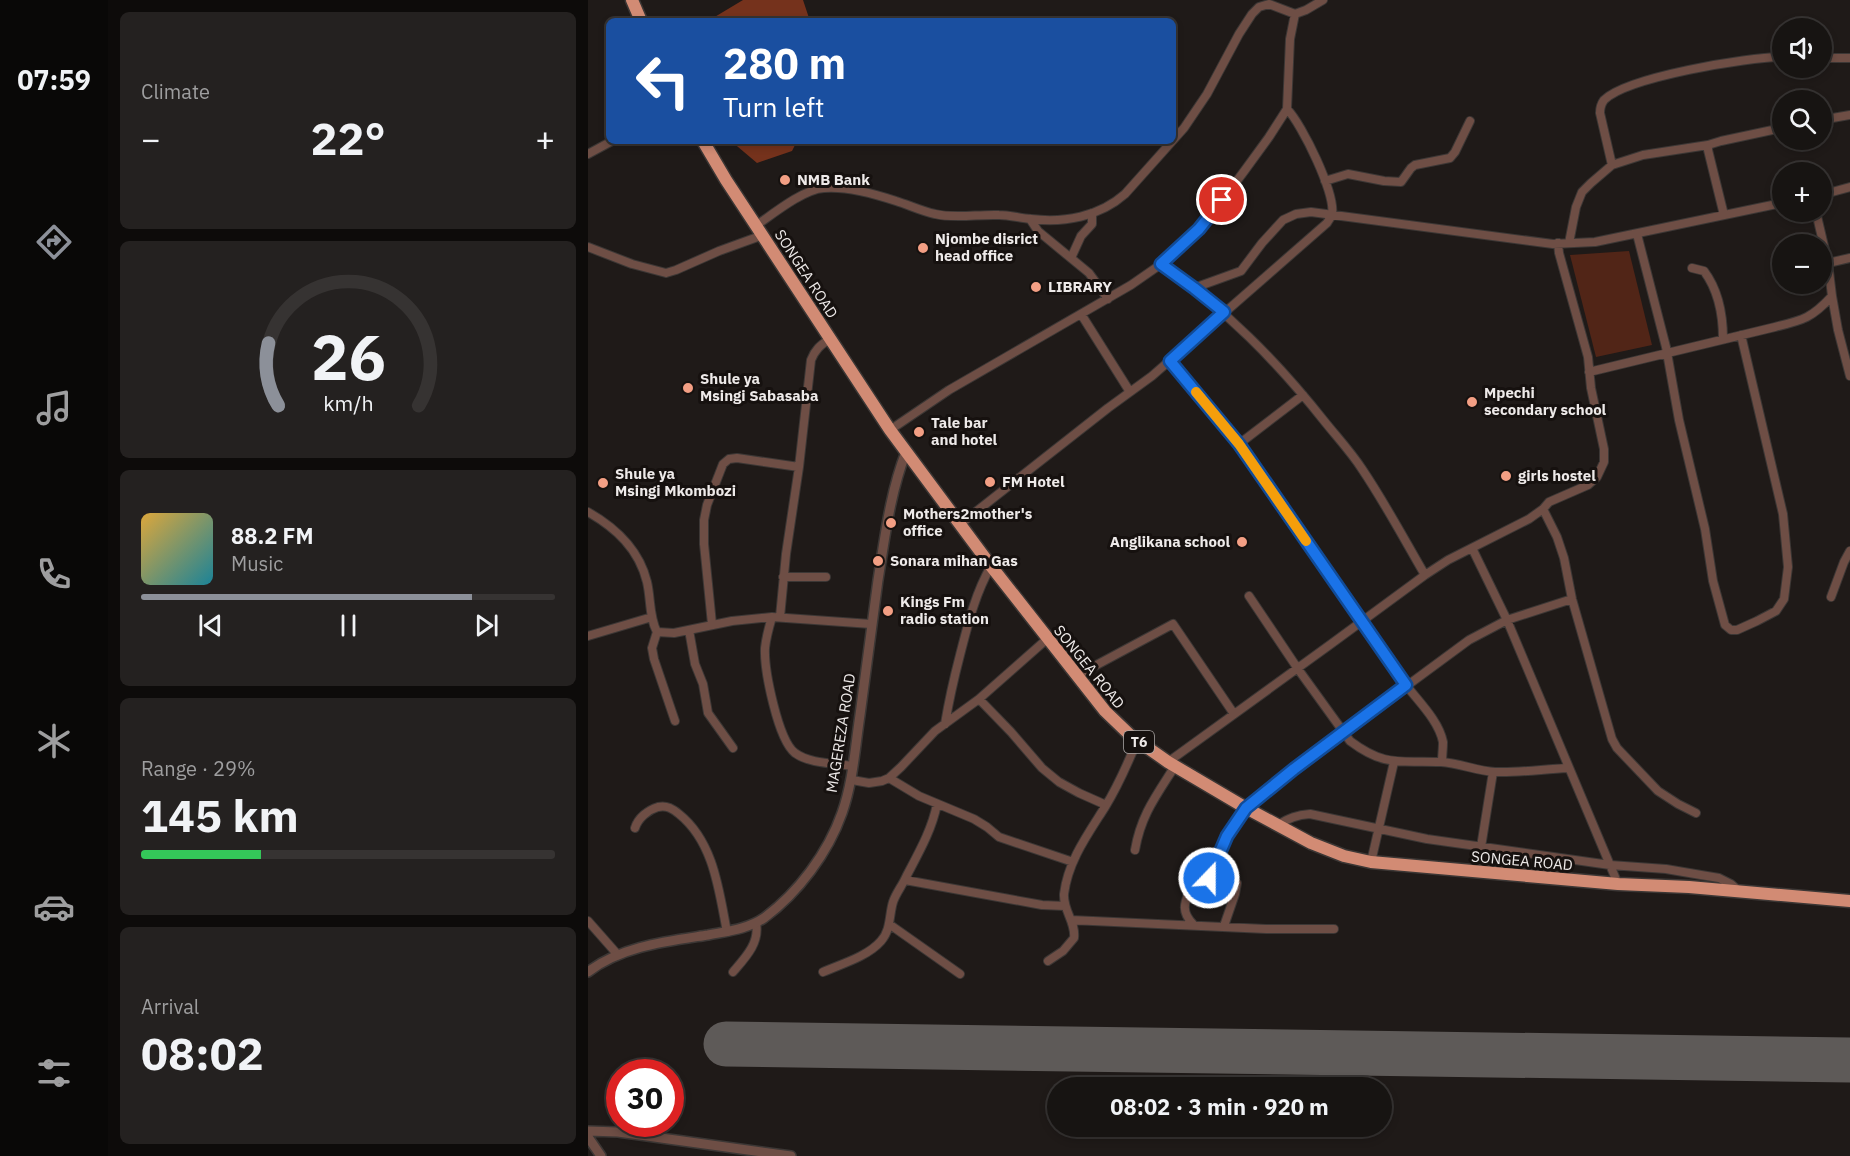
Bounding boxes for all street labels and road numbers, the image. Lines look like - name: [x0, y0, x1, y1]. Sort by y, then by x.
- street label: SONGEA ROAD: [771, 226, 842, 322]
- street label: SONGEA ROAD: [1050, 621, 1129, 712]
- street label: MAGEREZA ROAD: [822, 672, 859, 794]
- road number: T6: [1124, 731, 1154, 753]
- street label: SONGEA ROAD: [1471, 847, 1574, 874]

